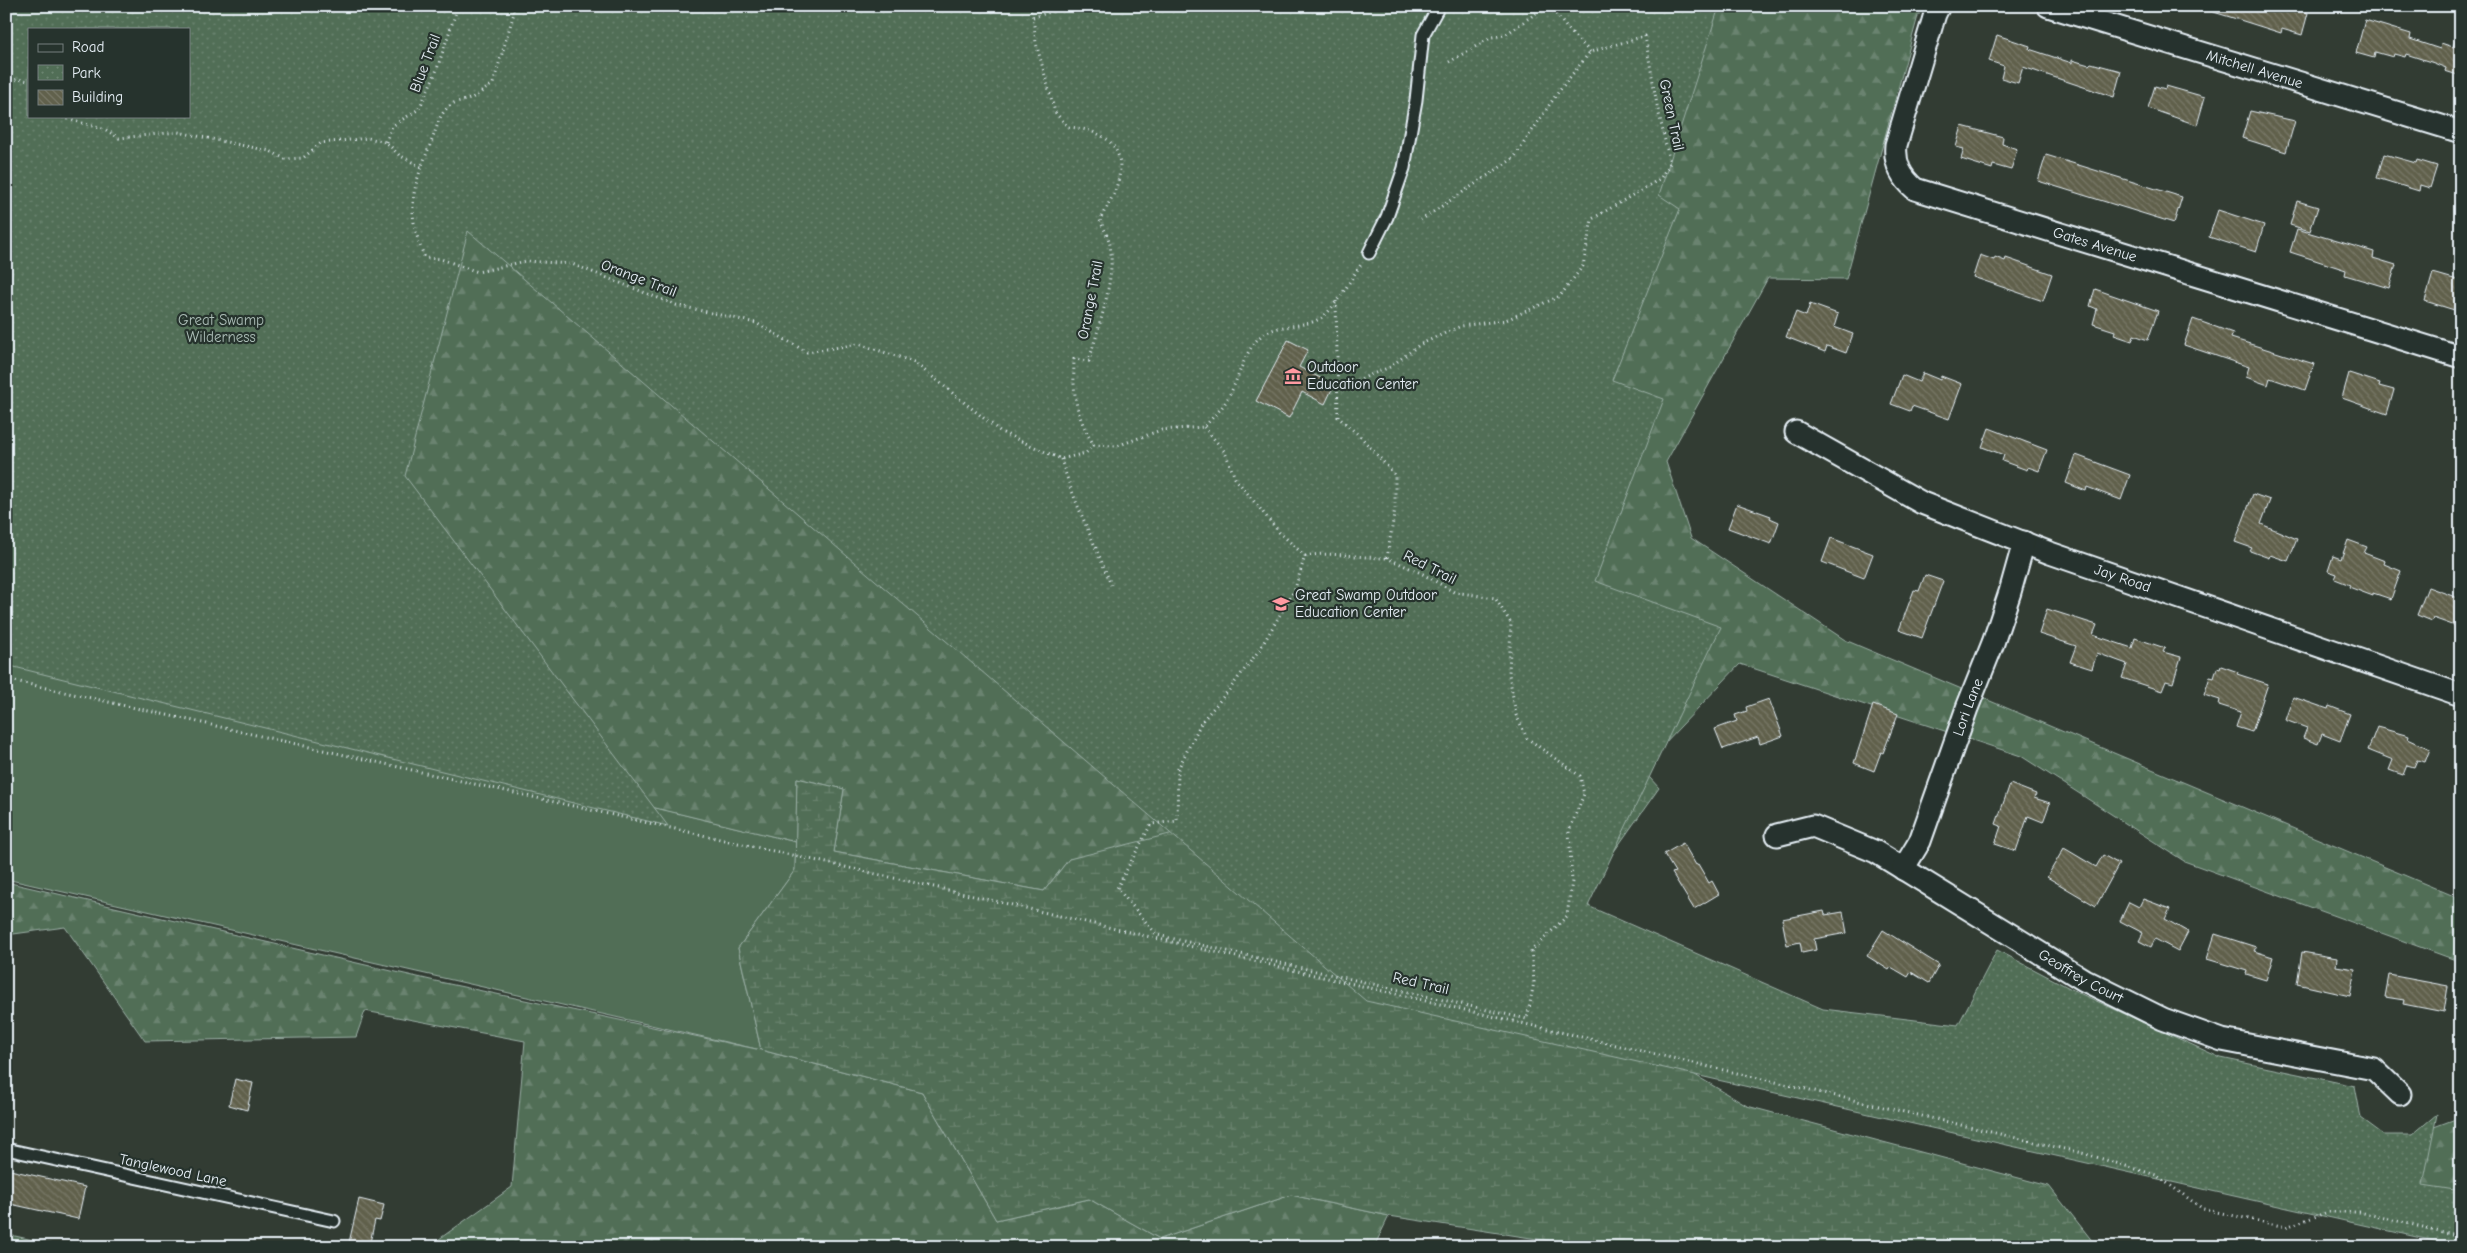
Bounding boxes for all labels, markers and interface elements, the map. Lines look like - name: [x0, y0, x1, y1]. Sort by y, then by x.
- legend: [28, 28, 190, 118]
- street label: Blue Trail: [406, 31, 444, 95]
- text: Road: [72, 38, 104, 56]
- street label: Mitchell Avenue: [2204, 46, 2305, 92]
- text: Park: [72, 64, 101, 82]
- street label: Green Trail: [1656, 78, 1688, 152]
- text: Building: [72, 88, 123, 106]
- street label: Gates Avenue: [2051, 223, 2140, 266]
- street label: Orange Trail: [599, 255, 679, 301]
- street label: Orange Trail: [1074, 259, 1106, 341]
- park label: Great Swamp Wilderness: [178, 311, 264, 346]
- place label: Outdoor Education Center: [1307, 358, 1418, 393]
- museum icon: Outdoor Education Center: [1283, 366, 1303, 386]
- street label: Red Trail: [1400, 546, 1460, 588]
- street label: Jay Road: [2092, 560, 2153, 596]
- place label: Great Swamp Outdoor Education Center: [1295, 586, 1437, 621]
- school or university icon: Great Swamp Outdoor Education Center: [1271, 594, 1291, 614]
- street label: Lori Lane: [1949, 675, 1987, 738]
- street label: Geoffrey Court: [2035, 945, 2127, 1007]
- street label: Red Trail: [1391, 968, 1451, 998]
- street label: Tanglewood Lane: [118, 1150, 229, 1190]

